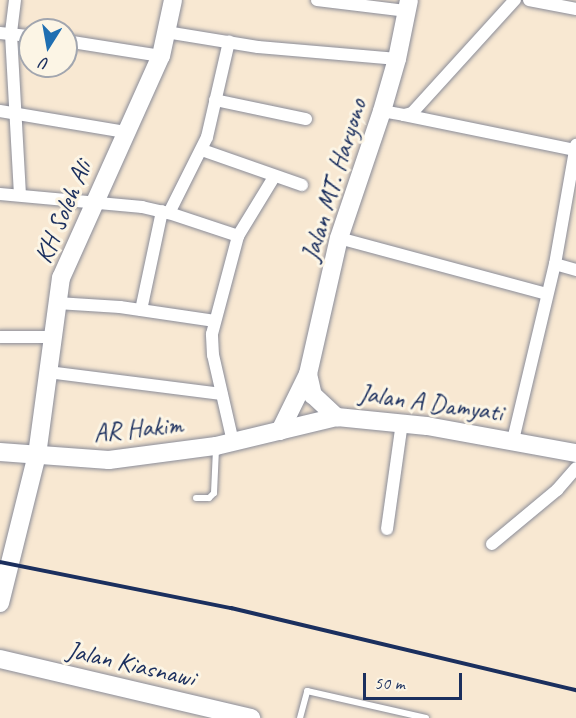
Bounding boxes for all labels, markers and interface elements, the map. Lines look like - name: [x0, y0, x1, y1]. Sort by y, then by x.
- north arrow: [18, 18, 78, 78]
- text: U: [39, 53, 51, 74]
- street label: Jalan MT. Haryono: [294, 95, 374, 265]
- street label: KH Soleh Ali: [27, 156, 99, 268]
- street label: Jalan A Damyati: [357, 377, 505, 429]
- street label: AR Hakim: [92, 409, 184, 449]
- street label: Jalan Kiasnawi: [64, 634, 198, 694]
- scale bar: [366, 661, 465, 699]
- text: 50 m: [374, 672, 405, 694]

